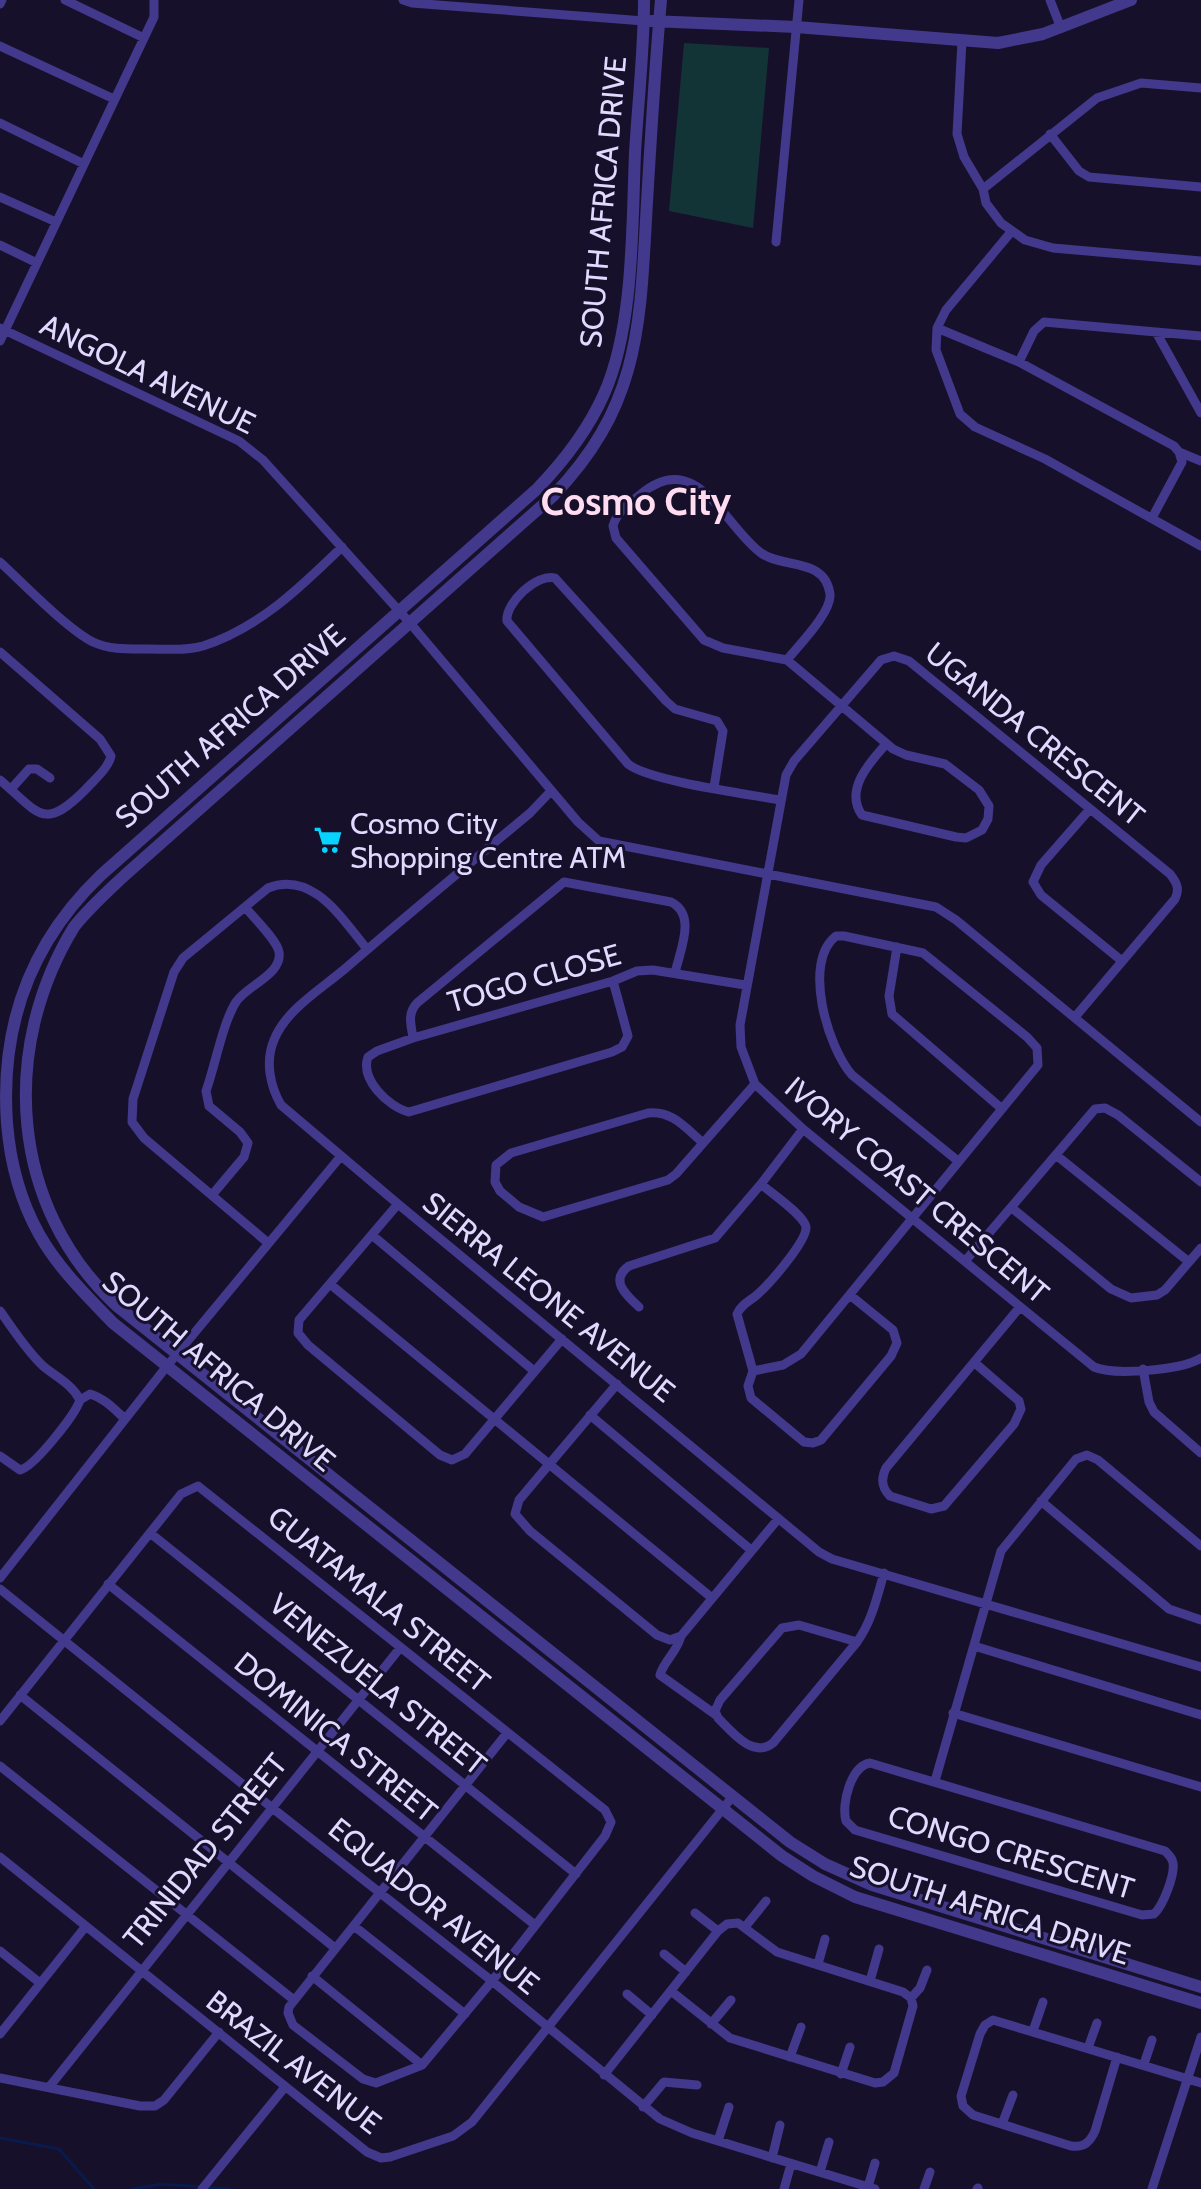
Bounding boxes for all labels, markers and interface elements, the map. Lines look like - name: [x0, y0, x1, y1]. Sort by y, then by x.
- street label: SOUTH AFRICA DRIVE: [572, 55, 634, 349]
- street label: ANGOLA AVENUE: [34, 306, 262, 442]
- district label: Cosmo City: [541, 478, 732, 525]
- street label: SOUTH AFRICA DRIVE: [108, 616, 352, 836]
- street label: UGANDA CRESCENT: [918, 634, 1152, 834]
- place label: Cosmo City Shopping Centre ATM: [350, 805, 626, 876]
- supermarket icon: Cosmo City Shopping Centre ATM: [313, 825, 343, 855]
- street label: TOGO CLOSE: [443, 936, 625, 1020]
- street label: IVORY COAST CRESCENT: [778, 1069, 1056, 1311]
- street label: SIERRA LEONE AVENUE: [416, 1184, 682, 1410]
- street label: SOUTH AFRICA DRIVE: [95, 1263, 343, 1479]
- street label: GUATAMALA STREET: [260, 1498, 498, 1700]
- street label: VENEZUELA STREET: [262, 1585, 494, 1783]
- street label: DOMINICA STREET: [227, 1644, 445, 1830]
- street label: TRINIDAD STREET: [115, 1746, 295, 1956]
- street label: CONGO CRESCENT: [884, 1797, 1138, 1907]
- street label: EQUADOR AVENUE: [321, 1810, 547, 2002]
- street label: SOUTH AFRICA DRIVE: [845, 1847, 1135, 1973]
- street label: BRAZIL AVENUE: [199, 1982, 389, 2142]

